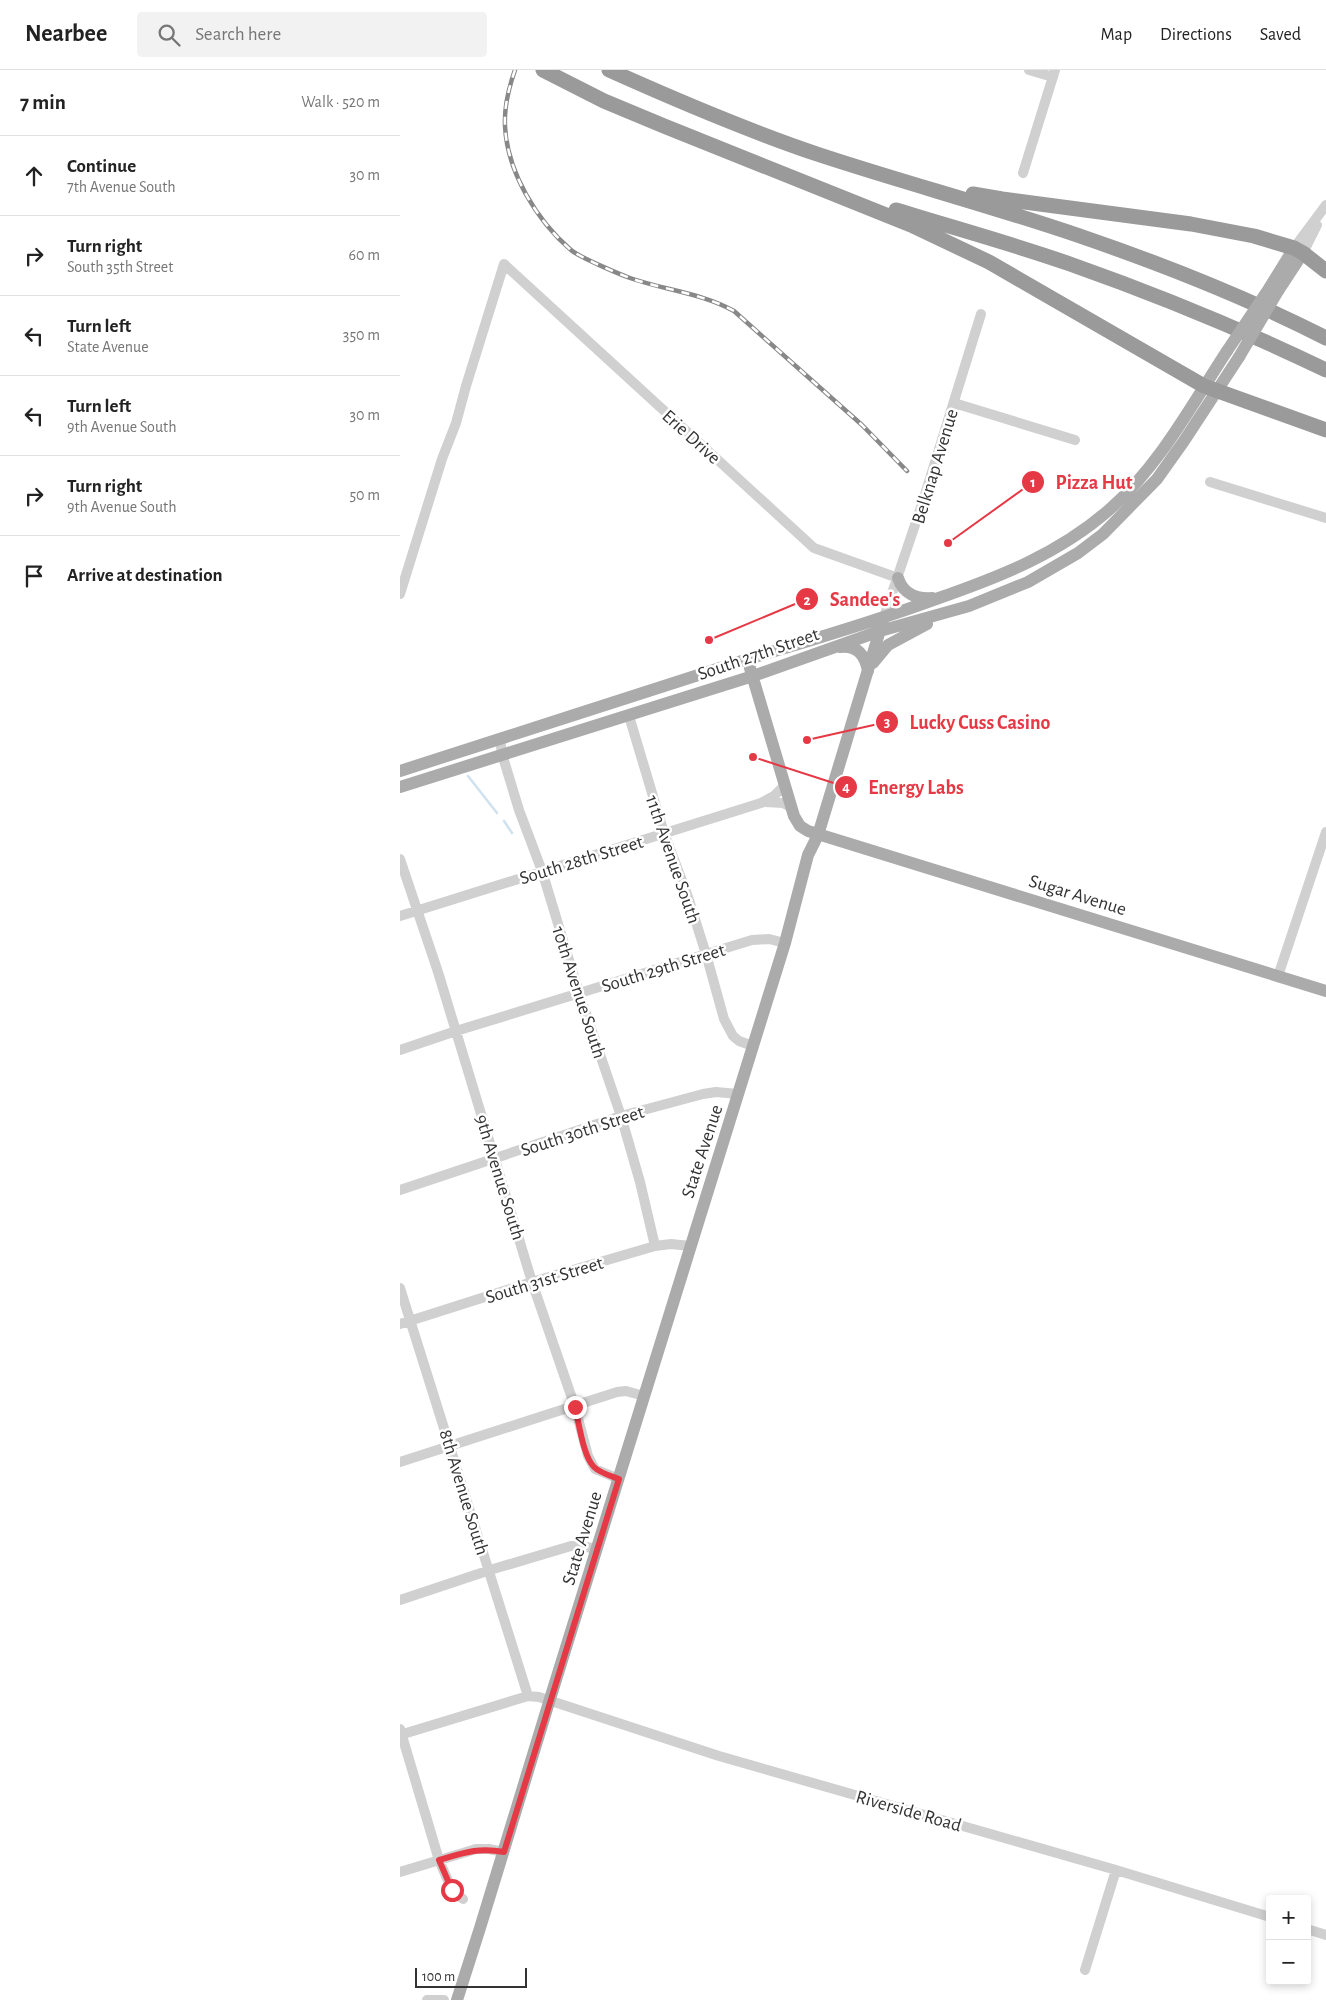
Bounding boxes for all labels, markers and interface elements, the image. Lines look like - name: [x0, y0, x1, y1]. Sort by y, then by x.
- search box: [137, 12, 487, 57]
- icon: search: [155, 21, 183, 49]
- text: Nearbee: [25, 22, 107, 46]
- text: Search here: [195, 25, 281, 44]
- text: Map: [1101, 26, 1132, 44]
- text: Directions: [1160, 26, 1232, 44]
- text: Saved: [1260, 26, 1301, 44]
- text: 7 min: [20, 92, 66, 113]
- text: Walk · 520 m: [301, 94, 380, 110]
- text: Continue: [67, 157, 136, 176]
- icon: ahead: [20, 162, 48, 190]
- text: 30 m: [350, 167, 380, 183]
- text: 7th Avenue South: [67, 179, 176, 195]
- text: Turn right: [67, 237, 142, 256]
- icon: right: [20, 242, 48, 270]
- text: 60 m: [349, 247, 380, 263]
- text: South 35th Street: [67, 259, 173, 275]
- text: Turn left: [67, 317, 131, 336]
- icon: left: [20, 322, 48, 350]
- text: 350 m: [343, 327, 380, 343]
- text: State Avenue: [67, 339, 149, 355]
- text: Turn left: [67, 397, 131, 416]
- icon: left: [20, 402, 48, 430]
- street label: Erie Drive: [658, 406, 724, 468]
- text: 30 m: [350, 407, 380, 423]
- street label: Belknap Avenue: [909, 407, 962, 526]
- text: 9th Avenue South: [67, 419, 177, 435]
- callout: Pizza Hut: [1021, 465, 1142, 500]
- text: Pizza Hut: [1056, 473, 1133, 493]
- text: 1: [1030, 475, 1036, 490]
- text: Turn right: [67, 477, 142, 496]
- icon: right: [20, 482, 48, 510]
- text: 50 m: [349, 487, 380, 503]
- text: 9th Avenue South: [67, 499, 177, 515]
- icon: arrive: [20, 562, 48, 590]
- text: Arrive at destination: [67, 566, 223, 585]
- callout: Sandee's: [795, 582, 910, 617]
- text: Sandee's: [830, 590, 901, 610]
- text: 2: [803, 593, 811, 608]
- street label: South 27th Street: [695, 625, 822, 684]
- callout: Lucky Cuss Casino: [875, 705, 1061, 740]
- text: Lucky Cuss Casino: [910, 713, 1051, 733]
- text: 3: [884, 715, 890, 730]
- callout: Energy Labs: [833, 769, 974, 804]
- text: Energy Labs: [868, 778, 964, 798]
- text: 4: [842, 780, 850, 795]
- street label: 11th Avenue South: [642, 793, 703, 926]
- street label: South 28th Street: [517, 833, 645, 888]
- street label: Sugar Avenue: [1027, 872, 1129, 919]
- street label: 10th Avenue South: [548, 924, 609, 1061]
- street label: South 29th Street: [599, 941, 727, 996]
- street label: State Avenue: [678, 1102, 726, 1200]
- street label: South 30th Street: [518, 1103, 646, 1160]
- street label: 9th Avenue South: [471, 1112, 528, 1242]
- street label: South 31st Street: [483, 1254, 606, 1307]
- route end: [564, 1396, 587, 1419]
- street label: 8th Avenue South: [435, 1427, 492, 1557]
- street label: State Avenue: [559, 1489, 606, 1588]
- street label: Riverside Road: [854, 1787, 964, 1836]
- route start: [441, 1879, 464, 1902]
- map controls: [1266, 1895, 1311, 1985]
- button: +: [1266, 1895, 1311, 1940]
- button: −: [1266, 1940, 1311, 1985]
- scale bar: [415, 1965, 528, 1988]
- text: 100 m: [422, 1970, 455, 1984]

